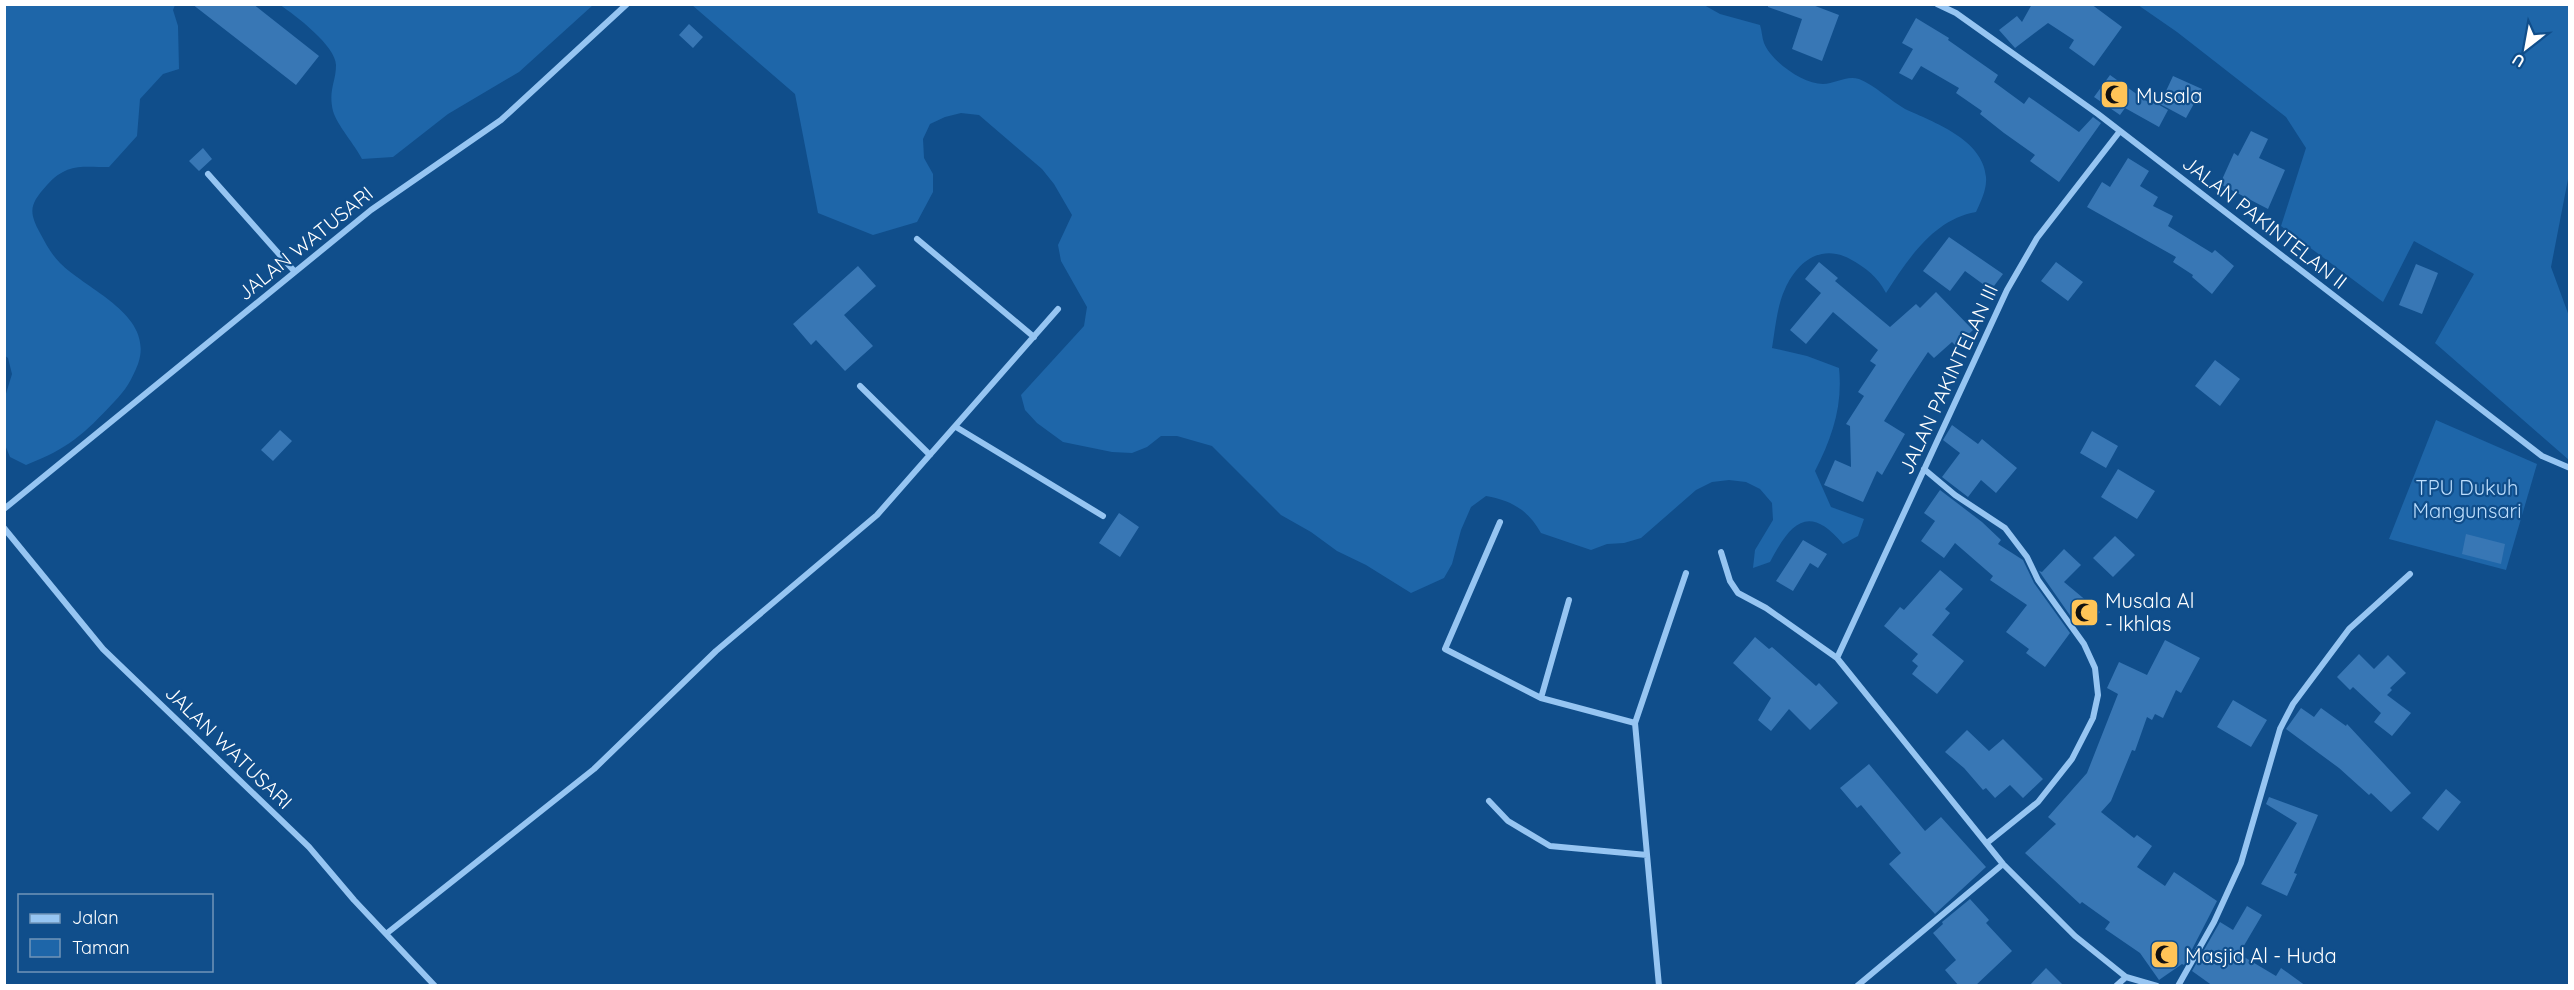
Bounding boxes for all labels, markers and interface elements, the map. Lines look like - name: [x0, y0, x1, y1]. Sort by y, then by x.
- north arrow: [2496, 18, 2556, 78]
- text: U: [2508, 49, 2528, 72]
- mosque icon: Musala: [2099, 79, 2131, 111]
- place label: Musala: [2136, 83, 2202, 108]
- street label: JALAN PAKINTELAN II: [2178, 150, 2352, 294]
- street label: JALAN WATUSARI: [232, 181, 378, 305]
- street label: JALAN PAKINTELAN III: [1893, 280, 2003, 478]
- park label: TPU Dukuh Mangunsari: [2412, 475, 2522, 523]
- place label: Musala Al - Ikhlas: [2105, 588, 2194, 636]
- mosque icon: Musala Al - Ikhlas: [2068, 596, 2100, 628]
- street label: JALAN WATUSARI: [160, 680, 298, 814]
- legend: [18, 894, 213, 972]
- text: Jalan: [72, 906, 119, 929]
- text: Taman: [72, 936, 130, 959]
- mosque icon: Masjid Al - Huda: [2148, 939, 2180, 971]
- place label: Masjid Al - Huda: [2185, 943, 2337, 968]

